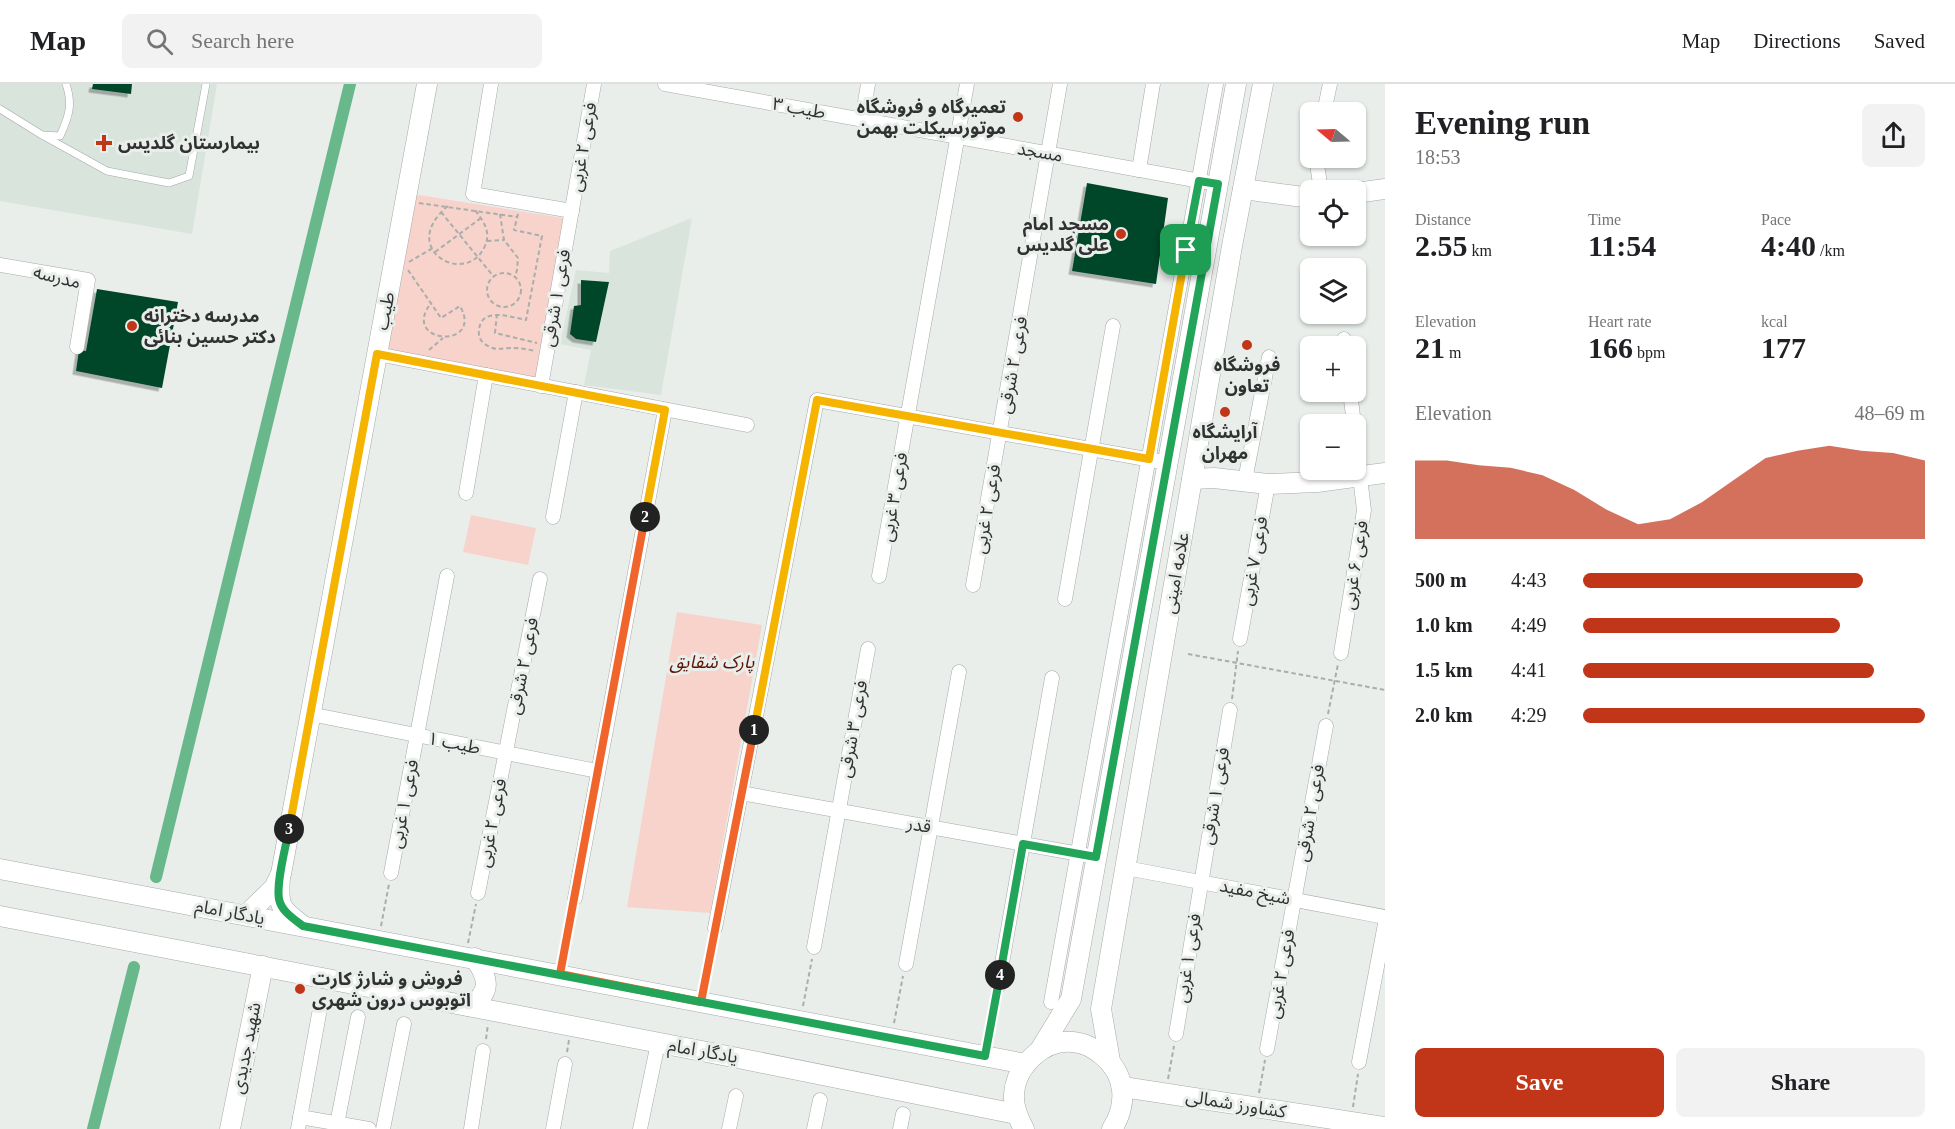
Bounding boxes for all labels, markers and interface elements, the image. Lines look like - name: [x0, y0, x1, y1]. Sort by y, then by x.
- search box: [122, 14, 542, 68]
- text: Map: [30, 25, 86, 56]
- icon: search: [143, 25, 176, 58]
- text: Search here: [191, 28, 294, 53]
- text: Map: [1682, 29, 1720, 53]
- text: Directions: [1753, 29, 1841, 53]
- text: Saved: [1874, 29, 1925, 53]
- street label: طیب ۳: [771, 94, 827, 122]
- place label: تعمیرگاه و فروشگاه موتورسیکلت بهمن: [857, 97, 1007, 139]
- street label: فرعی ۲ غربی: [565, 101, 602, 193]
- north arrow: [1300, 102, 1366, 168]
- map controls: [1300, 102, 1366, 480]
- button: share: [1862, 104, 1925, 167]
- text: Evening run: [1415, 105, 1590, 141]
- marker: تعمیرگاه و فروشگاه موتورسیکلت بهمن: [1011, 110, 1025, 124]
- place label: بیمارستان گلدیس: [118, 133, 260, 154]
- marker: بیمارستان گلدیس: [95, 134, 113, 152]
- street label: مسجد: [1016, 138, 1064, 166]
- text: 18:53: [1415, 146, 1461, 168]
- button: locate: [1300, 180, 1366, 246]
- text: Distance: [1415, 211, 1471, 228]
- text: Time: [1588, 211, 1621, 228]
- text: Pace: [1761, 211, 1791, 228]
- place label: مسجد امام علی گلدیس: [1017, 214, 1109, 255]
- pin: [1160, 224, 1211, 275]
- marker: مسجد امام علی گلدیس: [1114, 227, 1128, 241]
- text: 2.55: [1415, 229, 1468, 262]
- text: 11:54: [1588, 229, 1656, 262]
- text: 4:40: [1761, 229, 1816, 262]
- icon: arrive: [1169, 233, 1202, 266]
- text: km: [1468, 242, 1492, 259]
- text: /km: [1816, 242, 1845, 259]
- street label: فرعی ۱ شرقی: [538, 248, 575, 348]
- button: layers: [1300, 258, 1366, 324]
- street label: مدرسه: [31, 261, 83, 293]
- street label: طیب: [372, 290, 398, 332]
- place label: مدرسه دخترانه دکتر حسین بنائی: [144, 306, 276, 348]
- text: Elevation: [1415, 313, 1476, 330]
- text: Heart rate: [1588, 313, 1652, 330]
- text: kcal: [1761, 313, 1788, 330]
- street label: فرعی ۲ شرقی: [995, 315, 1032, 415]
- marker: مدرسه دخترانه دکتر حسین بنائی: [125, 319, 139, 333]
- text: 21: [1415, 331, 1445, 364]
- text: 166: [1588, 331, 1633, 364]
- text: 177: [1761, 331, 1806, 364]
- button: +: [1300, 336, 1366, 402]
- marker: فروشگاه تعاون: [1240, 338, 1254, 352]
- text: m: [1445, 344, 1461, 361]
- text: bpm: [1633, 344, 1665, 361]
- place label: فروشگاه تعاون: [1214, 355, 1280, 396]
- text: Elevation: [1415, 402, 1492, 424]
- text: 48–69 m: [1854, 402, 1925, 424]
- marker: آرایشگاه مهران: [1218, 405, 1232, 419]
- button: −: [1300, 414, 1366, 480]
- place label: آرایشگاه مهران: [1193, 421, 1259, 464]
- street label: فرعی ۳ غربی: [876, 451, 913, 543]
- street label: فرعی ۲ غربی: [969, 463, 1006, 555]
- pin: 2: [630, 502, 660, 532]
- text: 2: [641, 508, 649, 525]
- street label: فرعی ۷ غربی: [1236, 515, 1273, 607]
- street label: فرعی ۶ غربی: [1338, 519, 1373, 611]
- street label: علامه امینی: [1159, 531, 1194, 615]
- text: 500 m: [1415, 569, 1467, 591]
- text: 4:43: [1511, 569, 1547, 591]
- text: 1.0 km: [1415, 614, 1473, 636]
- text: 4:49: [1511, 614, 1547, 636]
- street label: فرعی ۲ شرقی: [504, 616, 543, 716]
- park label: پارک شقایق: [670, 652, 755, 674]
- text: 1.5 km: [1415, 659, 1473, 681]
- text: 4:41: [1511, 659, 1547, 681]
- street label: فرعی ۳ شرقی: [835, 679, 872, 779]
- text: 2.0 km: [1415, 704, 1473, 726]
- text: 4:29: [1511, 704, 1547, 726]
- pin: 1: [739, 715, 769, 745]
- text: 1: [750, 721, 758, 738]
- street label: طیب ۱: [426, 728, 482, 758]
- street label: فرعی ۱ شرقی: [1197, 746, 1234, 846]
- street label: فرعی ۱ غربی: [386, 758, 423, 850]
- street label: فرعی ۲ شرقی: [1292, 763, 1329, 863]
- street label: فرعی ۲ غربی: [474, 777, 511, 869]
- street label: قدر: [904, 813, 933, 838]
- pin: 3: [274, 814, 304, 844]
- text: 3: [285, 820, 293, 837]
- street label: شیخ مفید: [1217, 875, 1292, 912]
- street label: یادگار امام: [193, 895, 267, 932]
- street label: فرعی ۱ غربی: [1171, 912, 1206, 1004]
- street label: فرعی ۲ غربی: [1263, 928, 1300, 1020]
- pin: 4: [985, 960, 1015, 990]
- text: 4: [996, 966, 1004, 983]
- place label: فروش و شارژ کارت اتوبوس درون شهری: [312, 969, 471, 1011]
- marker: فروش و شارژ کارت اتوبوس درون شهری: [293, 982, 307, 996]
- street label: شهید جدیدی: [227, 1001, 266, 1096]
- street label: یادگار امام: [666, 1035, 740, 1071]
- button: Save: [1415, 1048, 1664, 1117]
- button: Share: [1676, 1048, 1925, 1117]
- street label: کشاورز شمالی: [1184, 1086, 1288, 1123]

